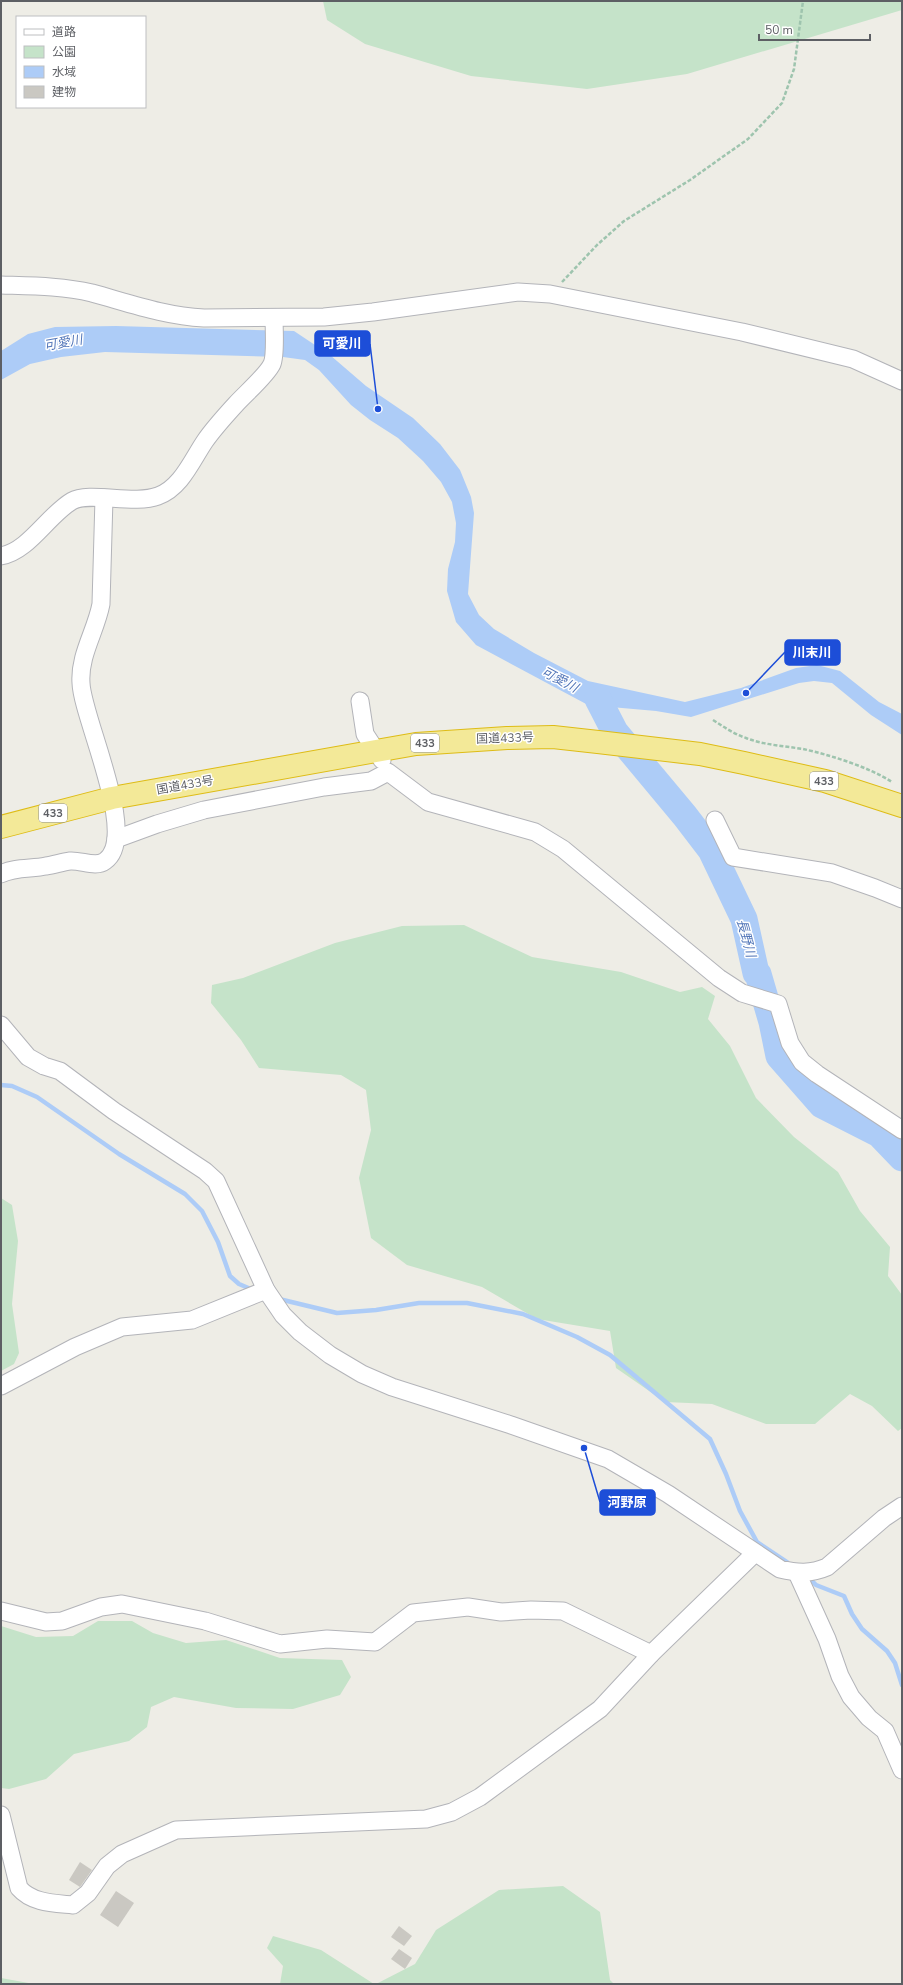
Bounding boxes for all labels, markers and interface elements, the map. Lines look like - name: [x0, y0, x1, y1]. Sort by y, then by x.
- legend: [16, 16, 146, 108]
- scale bar: [759, 16, 870, 42]
- text: 50 m: [765, 22, 793, 38]
- text: 道路: [52, 24, 76, 40]
- text: 公園: [52, 44, 76, 60]
- text: 水域: [52, 64, 76, 80]
- text: 建物: [52, 84, 76, 100]
- water label: 可愛川: [42, 330, 86, 355]
- callout: 可愛川: [315, 331, 370, 356]
- text: 可愛川: [322, 335, 362, 353]
- callout: 川末川: [785, 640, 840, 665]
- text: 川末川: [792, 644, 832, 662]
- water label: 可愛川: [538, 663, 583, 698]
- street label: 国道433号: [476, 729, 534, 747]
- road number: 433: [411, 734, 439, 752]
- street label: 国道433号: [155, 772, 215, 798]
- road number: 433: [810, 772, 838, 790]
- road number: 433: [39, 804, 67, 822]
- water label: 長野川: [732, 917, 760, 961]
- callout: 河野原: [600, 1490, 655, 1515]
- text: 河野原: [607, 1494, 647, 1512]

